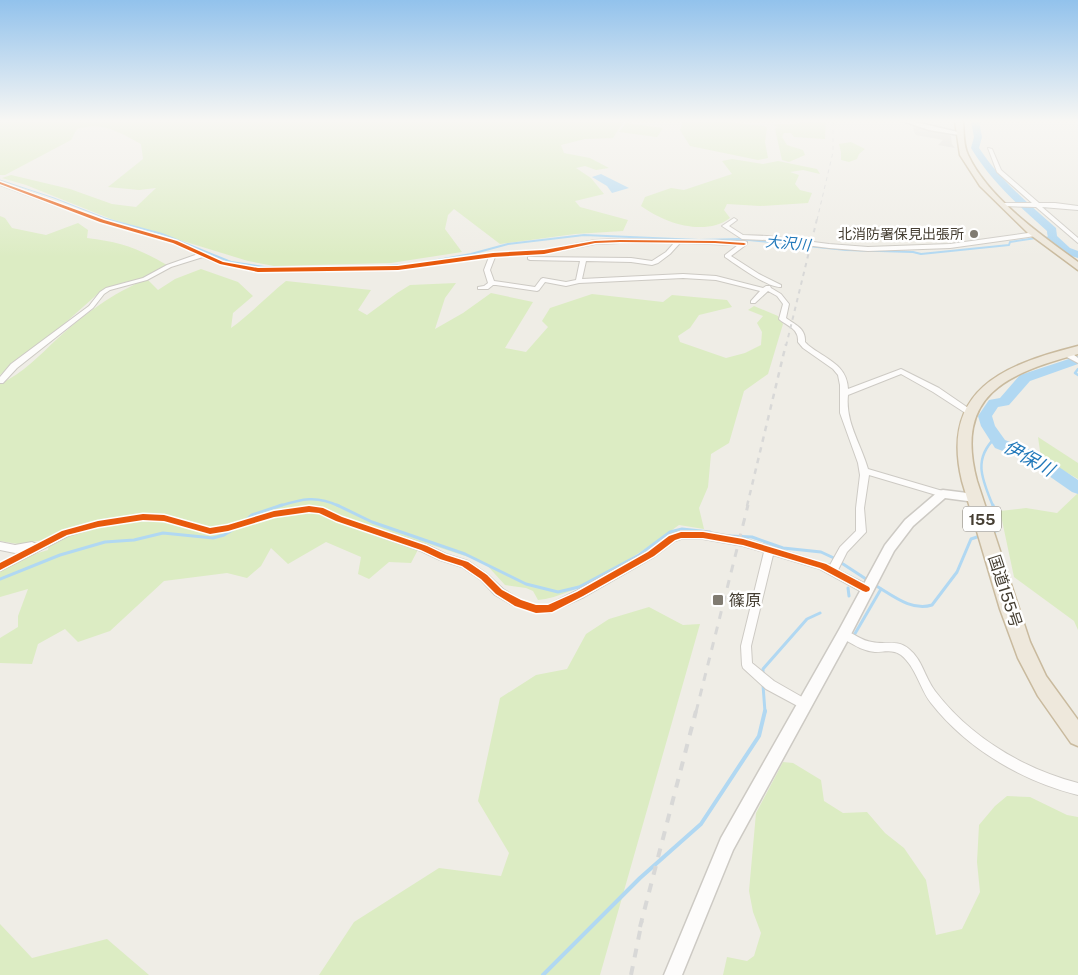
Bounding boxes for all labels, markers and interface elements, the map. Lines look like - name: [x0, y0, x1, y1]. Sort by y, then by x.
- place label: 北消防署保見出張所: [838, 226, 964, 242]
- marker: 北消防署保見出張所: [968, 228, 980, 240]
- water label: 大沢川: [765, 233, 813, 254]
- water label: 伊保川: [1000, 436, 1059, 481]
- road number: 155: [963, 506, 1001, 532]
- street label: 国道155号: [984, 552, 1026, 630]
- place label: 篠原: [729, 591, 761, 610]
- marker: 篠原: [711, 593, 725, 607]

